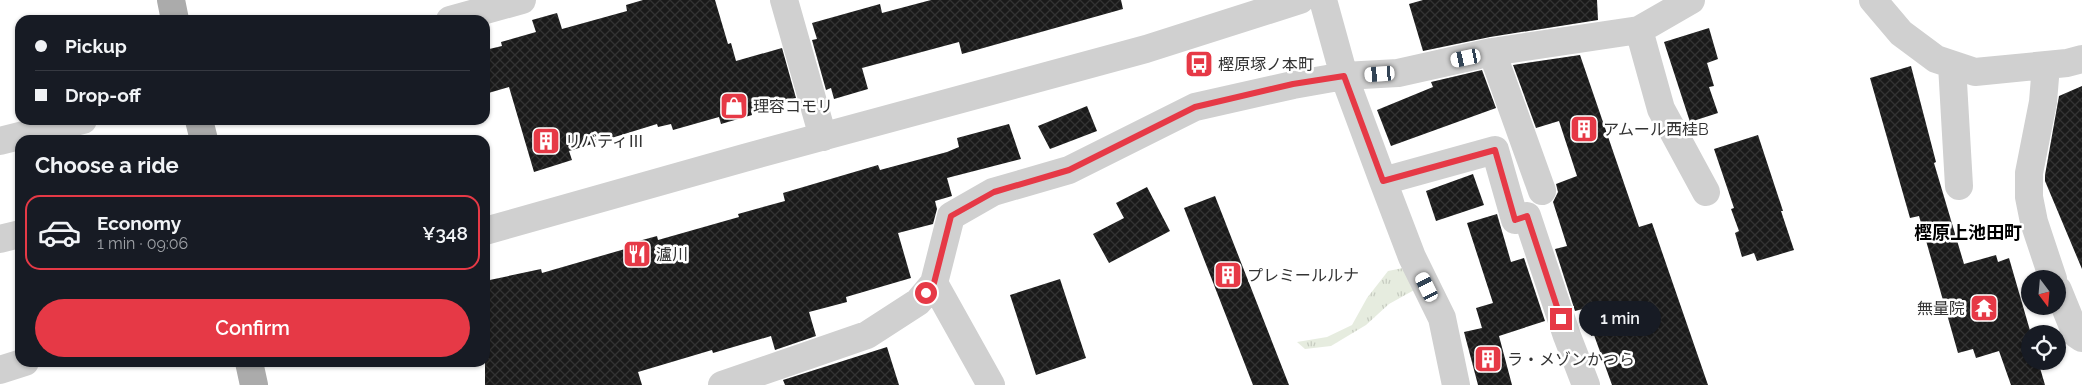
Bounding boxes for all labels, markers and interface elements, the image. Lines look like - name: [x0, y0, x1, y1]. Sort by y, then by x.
- text: Pickup: [65, 35, 127, 57]
- car: [1449, 48, 1482, 68]
- bus stop icon: 樫原塚ノ本町: [1184, 49, 1214, 79]
- place label: 樫原塚ノ本町: [1218, 55, 1314, 74]
- car: [1364, 65, 1395, 83]
- text: Drop-off: [65, 84, 141, 106]
- shop icon: 理容コモリ: [719, 91, 749, 121]
- place label: 理容コモリ: [753, 97, 833, 116]
- building icon: アムール西桂B: [1569, 114, 1599, 144]
- place label: アムール西桂B: [1603, 120, 1709, 139]
- building icon: リバティⅢ: [531, 126, 561, 156]
- place label: リバティⅢ: [565, 132, 644, 151]
- text: Choose a ride: [35, 152, 179, 178]
- icon: car: [37, 210, 82, 255]
- text: Economy: [97, 212, 181, 234]
- text: ¥348: [422, 222, 468, 244]
- district label: 樫原上池田町: [1914, 222, 2022, 243]
- text: 1 min · 09:06: [97, 234, 188, 253]
- restaurant icon: 瀘川: [622, 239, 652, 269]
- place label: 瀘川: [656, 245, 688, 264]
- building icon: プレミールルナ: [1213, 260, 1243, 290]
- place label: プレミールルナ: [1247, 266, 1359, 285]
- car: [1413, 270, 1440, 304]
- north arrow: [2021, 270, 2066, 315]
- map controls: [2021, 270, 2066, 370]
- route start: [915, 282, 937, 304]
- temple icon: 無量院: [1969, 293, 1999, 323]
- button: Confirm: [35, 299, 470, 357]
- place label: 無量院: [1917, 299, 1965, 318]
- callout: 1 min: [1578, 302, 1661, 336]
- route end: [1550, 308, 1572, 330]
- text: 1 min: [1600, 309, 1640, 328]
- button: locate: [2021, 325, 2066, 370]
- building icon: ラ・メゾンかつら: [1473, 344, 1503, 374]
- place label: ラ・メゾンかつら: [1507, 350, 1635, 369]

